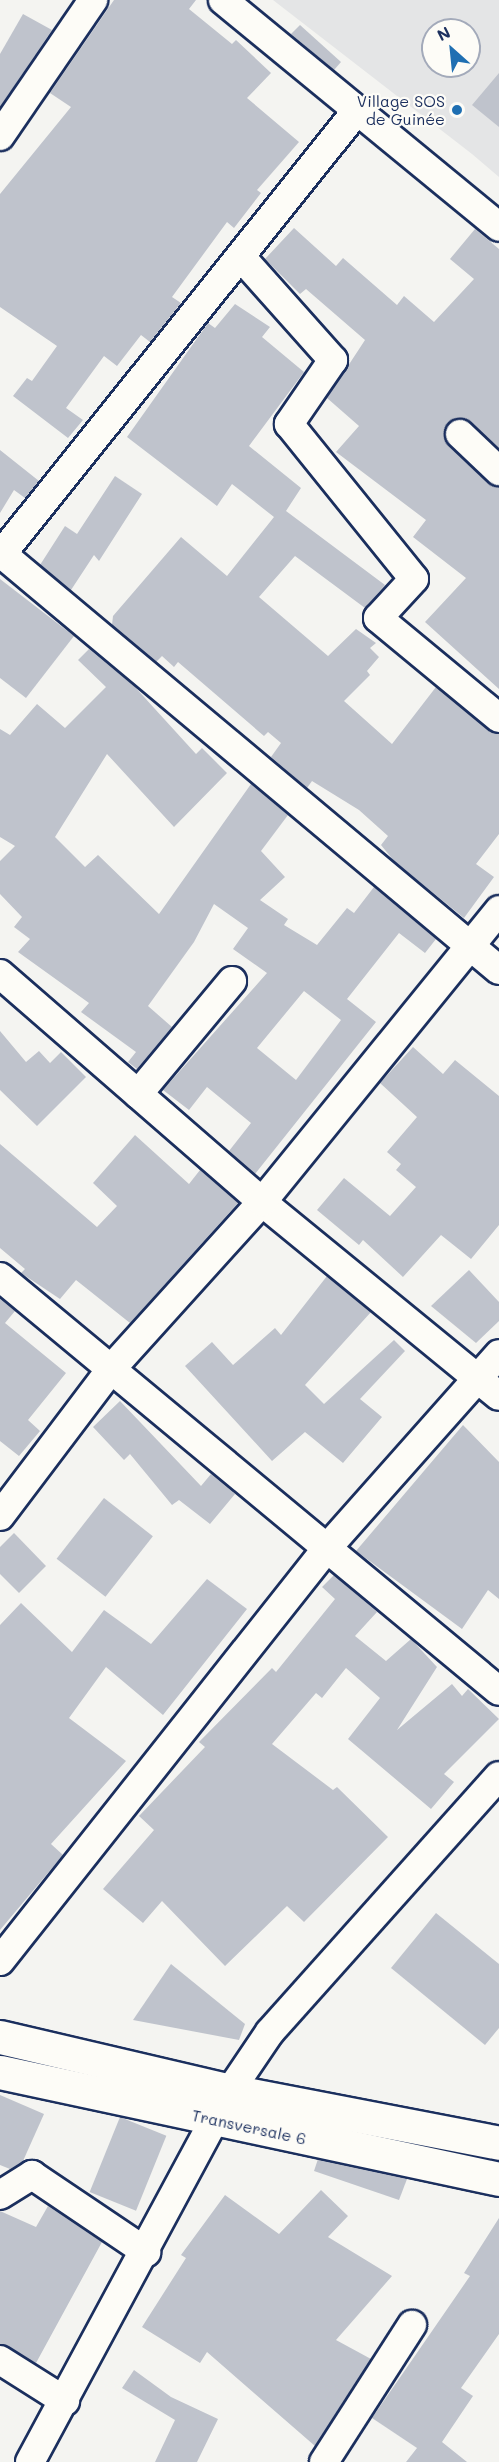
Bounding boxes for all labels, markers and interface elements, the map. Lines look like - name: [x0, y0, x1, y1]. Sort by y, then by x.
- north arrow: [421, 18, 481, 78]
- text: N: [433, 21, 454, 45]
- place label: Village SOS de Guinée: [357, 91, 445, 129]
- marker: Village SOS de Guinée: [450, 103, 464, 117]
- street label: Transversale 6: [190, 2106, 308, 2148]

